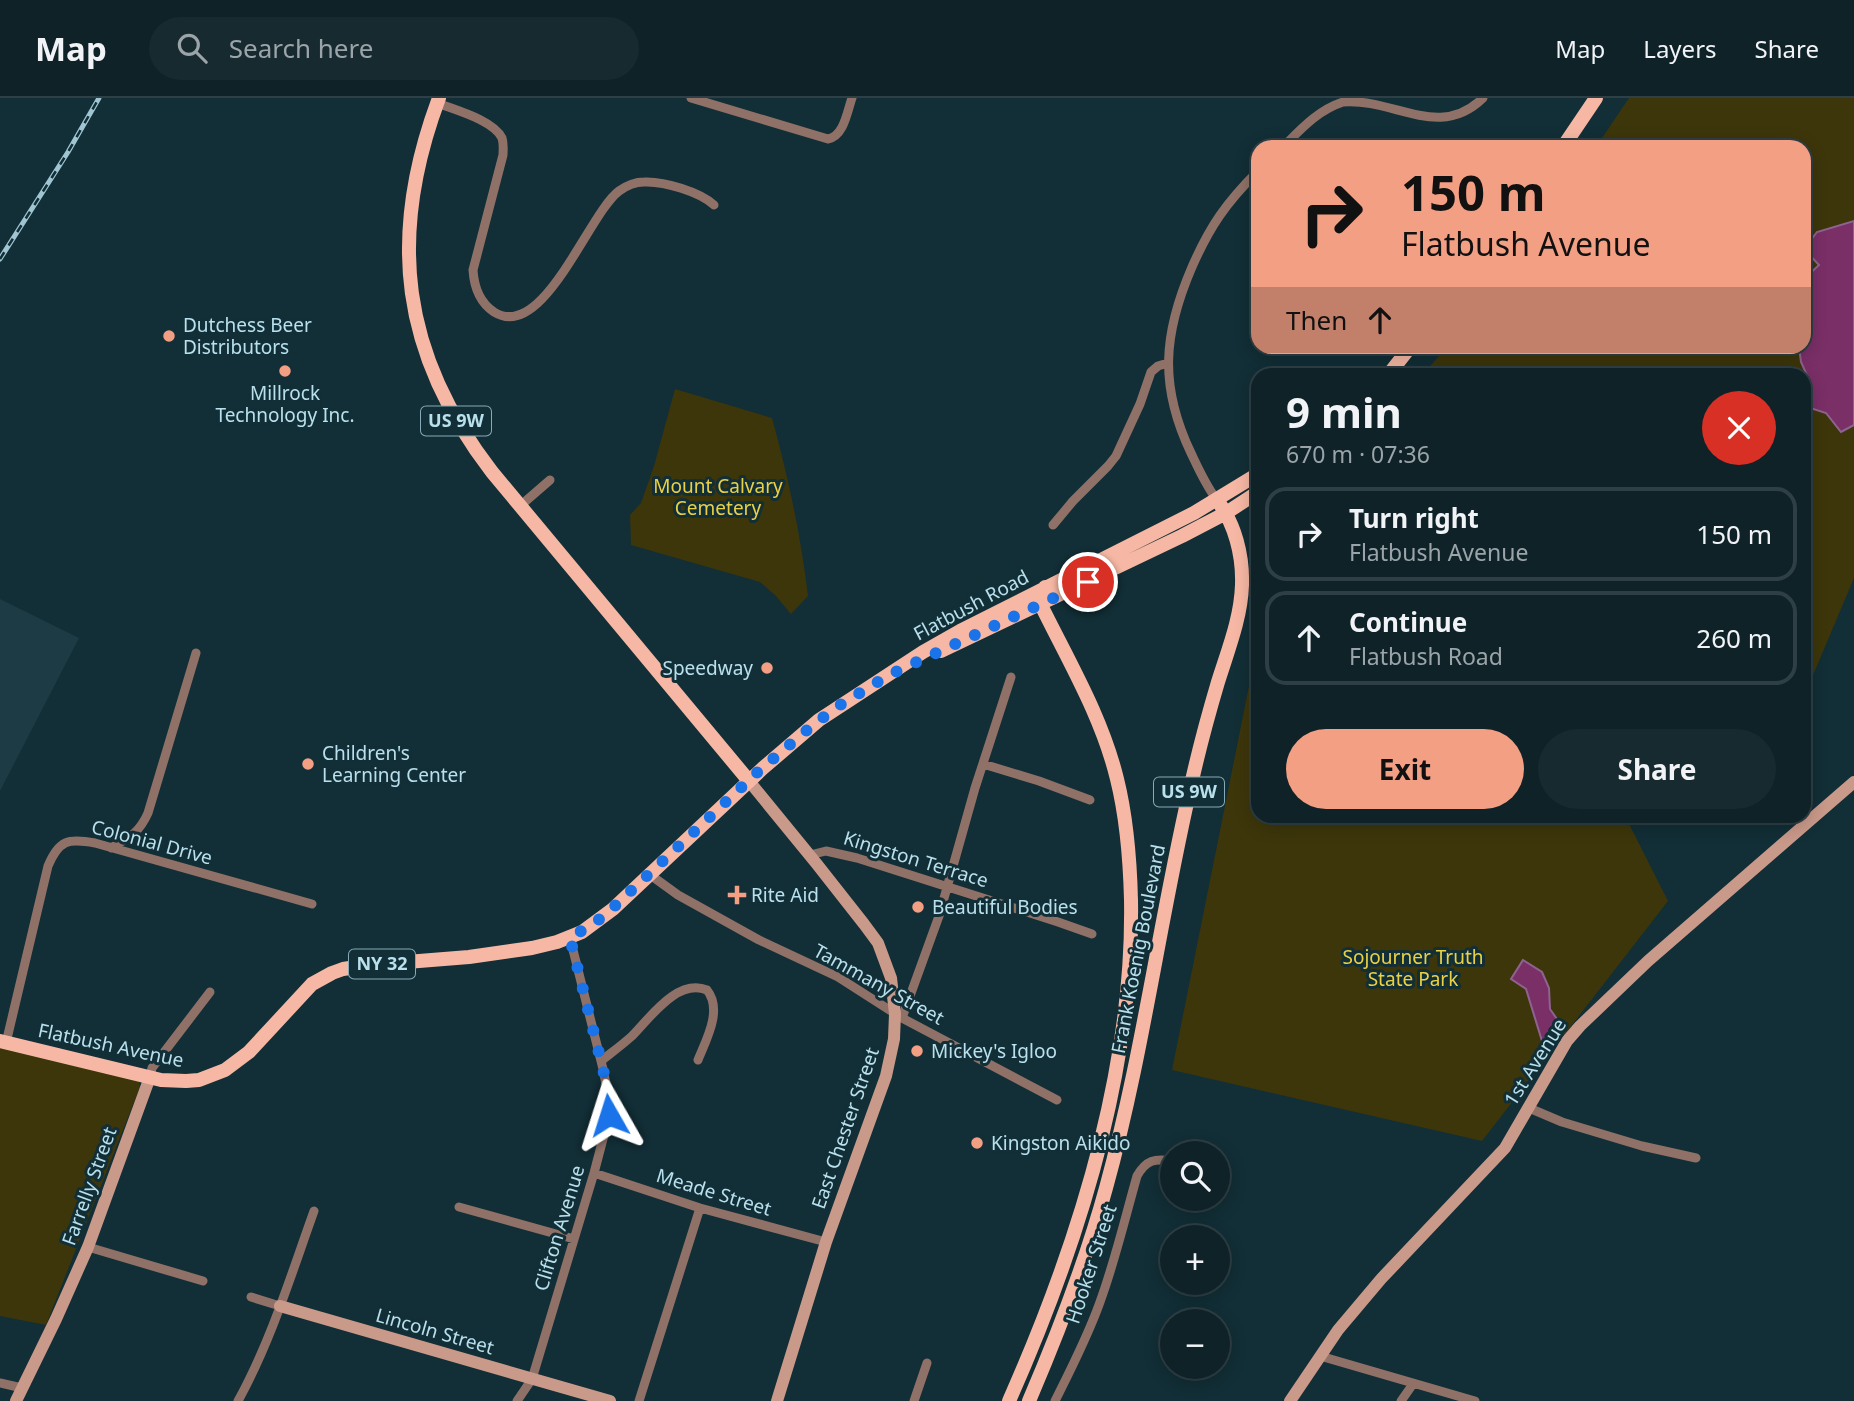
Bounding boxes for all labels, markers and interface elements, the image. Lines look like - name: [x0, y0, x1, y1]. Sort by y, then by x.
- search box: [149, 17, 639, 80]
- text: Map: [35, 26, 107, 71]
- icon: search: [173, 29, 211, 67]
- text: Search here: [229, 30, 373, 66]
- text: Map: [1555, 32, 1605, 65]
- text: Layers: [1643, 32, 1717, 65]
- text: Share: [1755, 32, 1819, 65]
- text: 150 m: [1401, 159, 1546, 225]
- icon: right: [1286, 168, 1377, 259]
- text: Flatbush Avenue: [1401, 222, 1651, 265]
- icon: ahead: [1361, 301, 1399, 339]
- text: Then: [1286, 302, 1347, 338]
- place label: Dutchess Beer Distributors: [183, 312, 312, 360]
- marker: Dutchess Beer Distributors: [161, 328, 177, 344]
- marker: Millrock Technology Inc.: [277, 363, 293, 379]
- place label: Millrock Technology Inc.: [215, 380, 355, 428]
- text: 9 min: [1286, 383, 1402, 440]
- button: close: [1702, 391, 1776, 465]
- road number: US 9W: [421, 407, 491, 436]
- text: 670 m · 07:36: [1286, 438, 1430, 470]
- park label: Mount Calvary Cemetery: [653, 473, 783, 521]
- text: Turn right: [1349, 500, 1479, 536]
- icon: right: [1290, 515, 1328, 553]
- text: 150 m: [1696, 516, 1772, 552]
- text: Flatbush Avenue: [1349, 536, 1528, 568]
- pin: [1058, 552, 1118, 612]
- icon: arrive: [1069, 563, 1107, 601]
- street label: Flatbush Road: [909, 564, 1033, 646]
- text: Continue: [1349, 604, 1467, 640]
- icon: ahead: [1290, 619, 1328, 657]
- text: 260 m: [1696, 620, 1772, 656]
- text: Flatbush Road: [1349, 640, 1503, 672]
- place label: Speedway: [662, 655, 753, 681]
- marker: Speedway: [759, 660, 775, 676]
- button: Exit: [1286, 729, 1524, 809]
- button: Share: [1538, 729, 1776, 809]
- place label: Children's Learning Center: [322, 740, 466, 788]
- marker: Children's Learning Center: [300, 756, 316, 772]
- road number: US 9W: [1154, 778, 1224, 806]
- street label: Colonial Drive: [89, 813, 215, 871]
- street label: Kingston Terrace: [840, 825, 992, 893]
- street label: Frank Koenig Boulevard: [1105, 842, 1171, 1056]
- place label: Rite Aid: [751, 882, 819, 908]
- marker: Rite Aid: [729, 887, 745, 903]
- place label: Beautiful Bodies: [932, 894, 1078, 920]
- marker: Beautiful Bodies: [910, 899, 926, 915]
- street label: Tammany Street: [809, 937, 949, 1031]
- park label: Sojourner Truth State Park: [1343, 944, 1483, 992]
- road number: NY 32: [349, 950, 415, 978]
- street label: 1st Avenue: [1498, 1013, 1572, 1111]
- street label: Flatbush Avenue: [36, 1017, 186, 1073]
- place label: Mickey's Igloo: [931, 1038, 1057, 1064]
- marker: Mickey's Igloo: [909, 1043, 925, 1059]
- street label: East Chester Street: [805, 1044, 885, 1212]
- position arrow: [572, 1078, 646, 1152]
- street label: Farrelly Street: [56, 1123, 122, 1249]
- place label: Kingston Aikido: [991, 1130, 1131, 1156]
- marker: Kingston Aikido: [969, 1135, 985, 1151]
- map controls: [1160, 1141, 1230, 1379]
- button: search: [1160, 1141, 1230, 1211]
- street label: Clifton Avenue: [528, 1162, 590, 1294]
- street label: Meade Street: [653, 1162, 775, 1222]
- street label: Hooker Street: [1060, 1201, 1123, 1327]
- button: +: [1160, 1225, 1230, 1295]
- street label: Lincoln Street: [373, 1302, 497, 1360]
- button: −: [1160, 1309, 1230, 1379]

